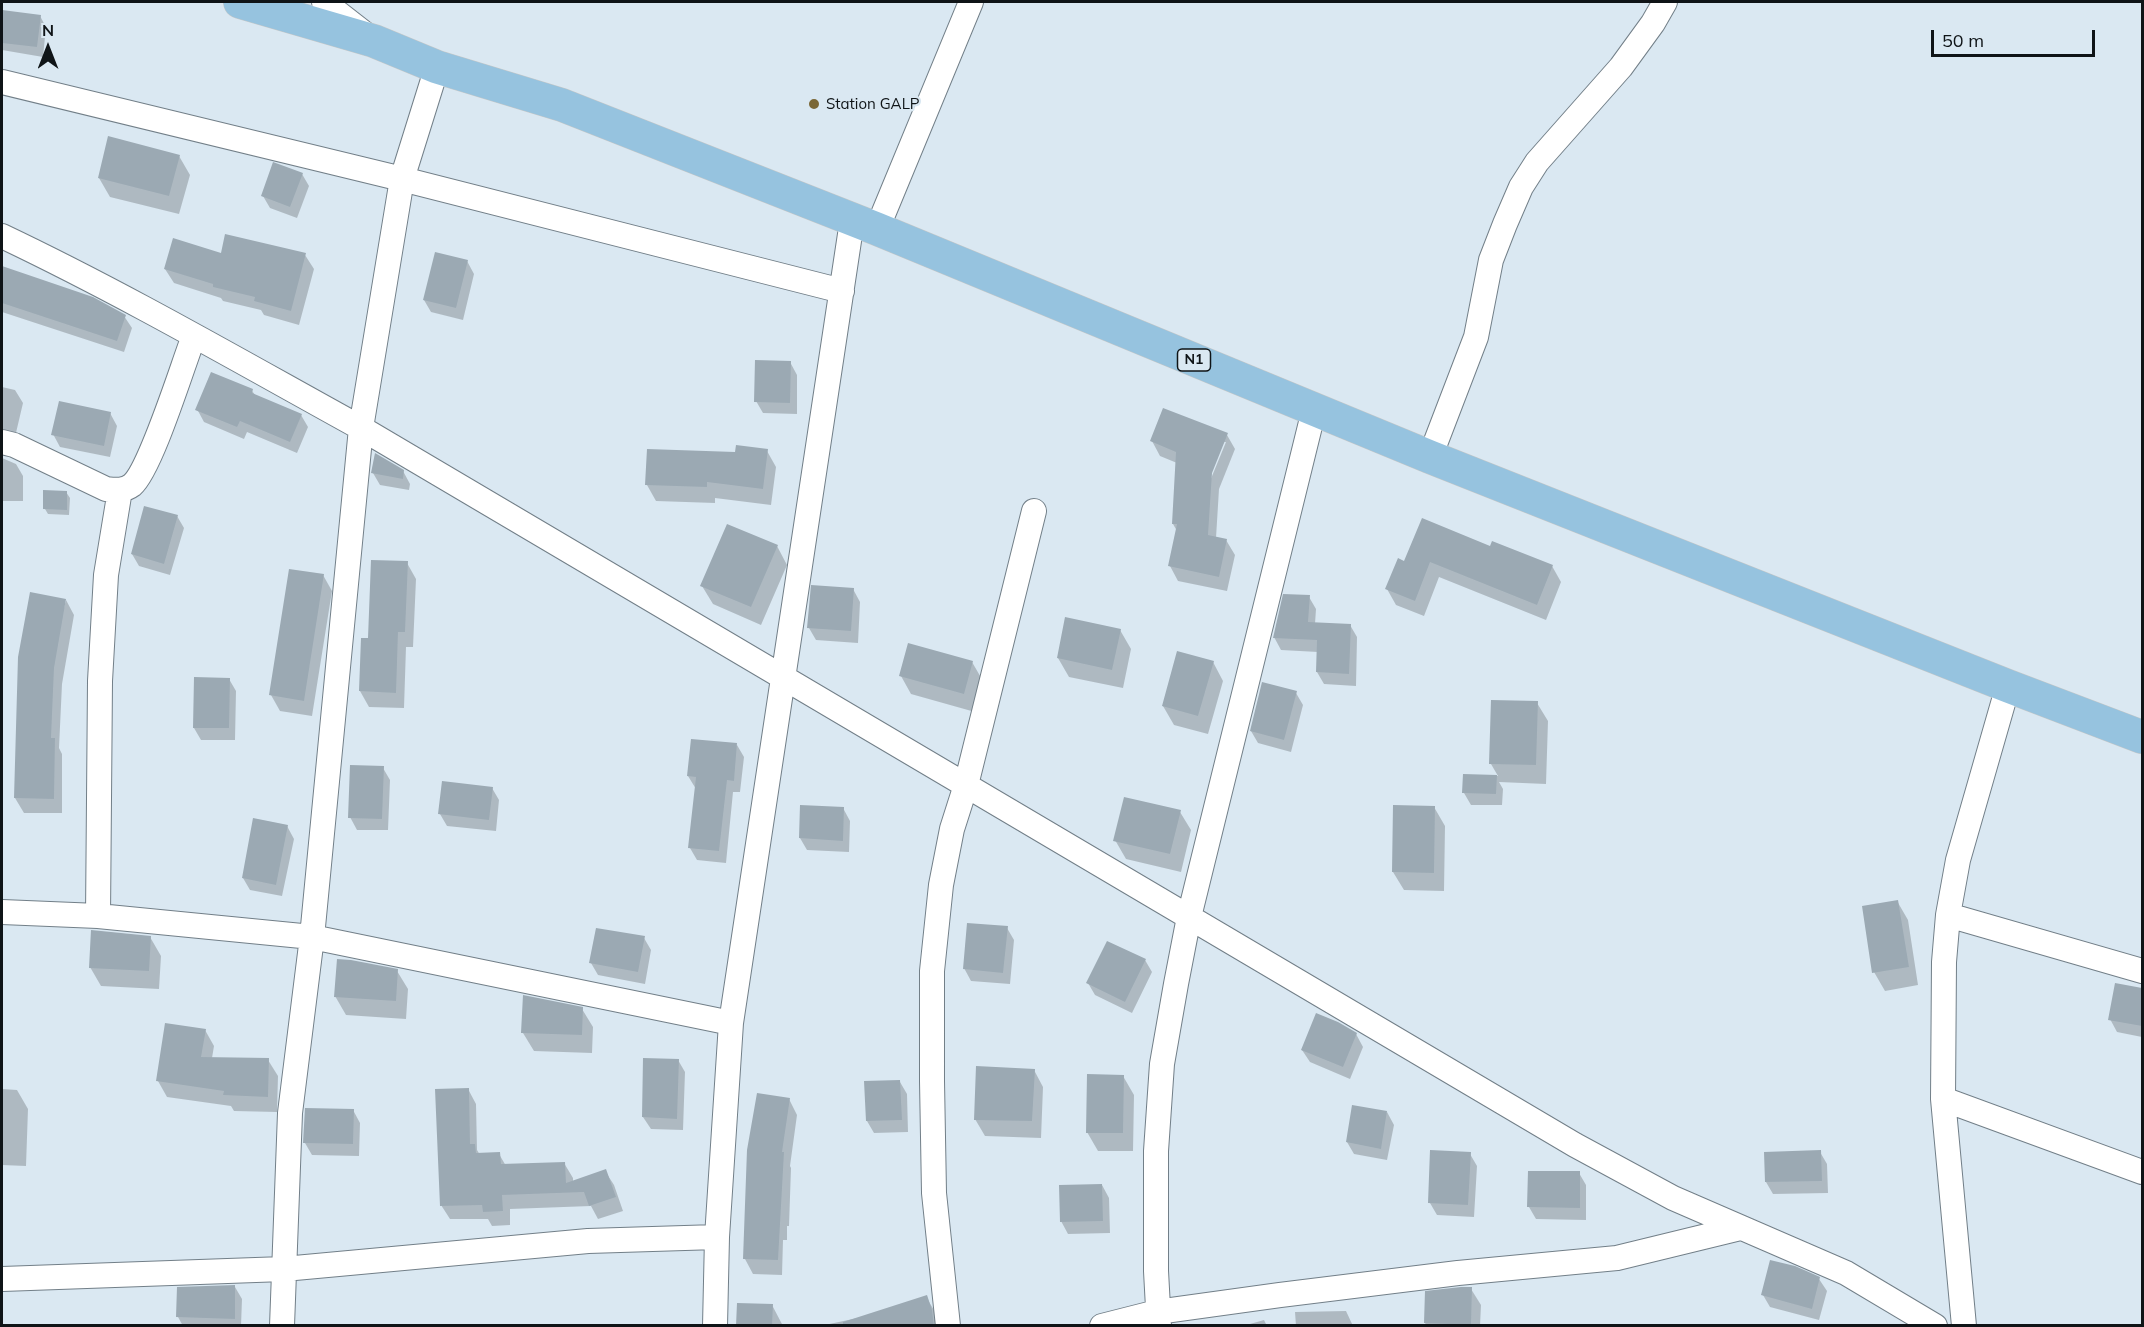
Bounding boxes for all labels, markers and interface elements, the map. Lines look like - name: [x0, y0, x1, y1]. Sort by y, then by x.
- north arrow: [18, 18, 78, 78]
- scale bar: [1934, 18, 2098, 56]
- text: N: [42, 20, 54, 40]
- text: 50 m: [1942, 29, 1984, 52]
- place label: Station GALP: [826, 95, 920, 113]
- marker: Station GALP: [807, 97, 821, 111]
- road number: N1: [1178, 349, 1210, 371]

